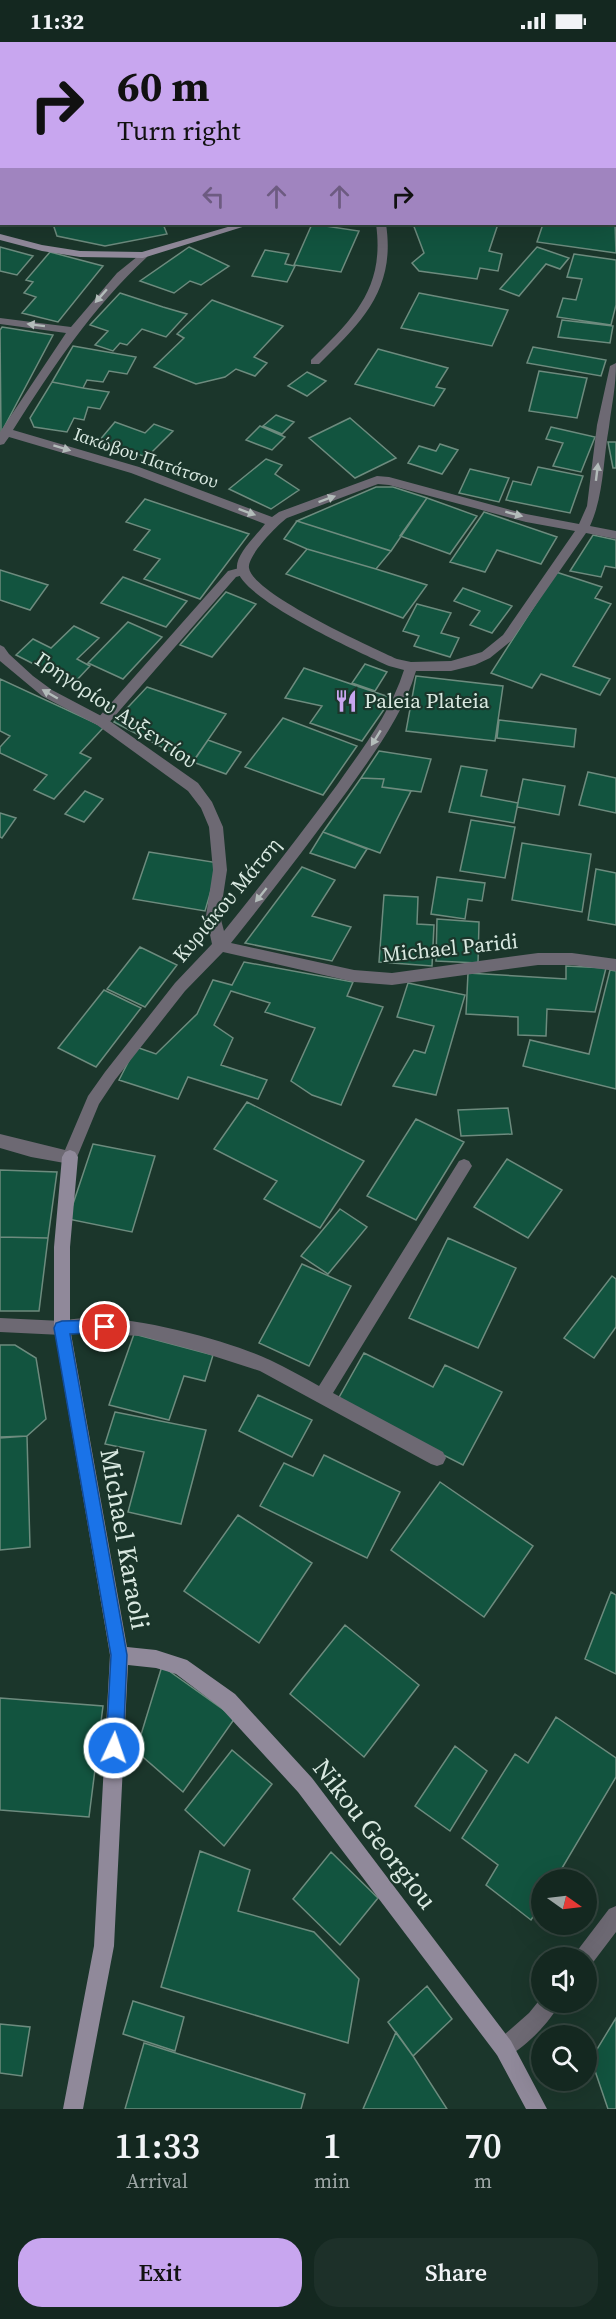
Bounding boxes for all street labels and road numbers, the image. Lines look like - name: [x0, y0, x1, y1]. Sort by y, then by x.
- street label: Ιακώβου Πατάτσου: [70, 421, 222, 494]
- street label: Γρηγορίου Αυξεντίου: [30, 645, 203, 775]
- street label: Κυριάκου Μάτση: [166, 831, 287, 968]
- street label: Michael Paridi: [381, 926, 519, 969]
- street label: Michael Karaoli: [91, 1446, 159, 1632]
- street label: Nikou Georgiou: [305, 1751, 445, 1917]

